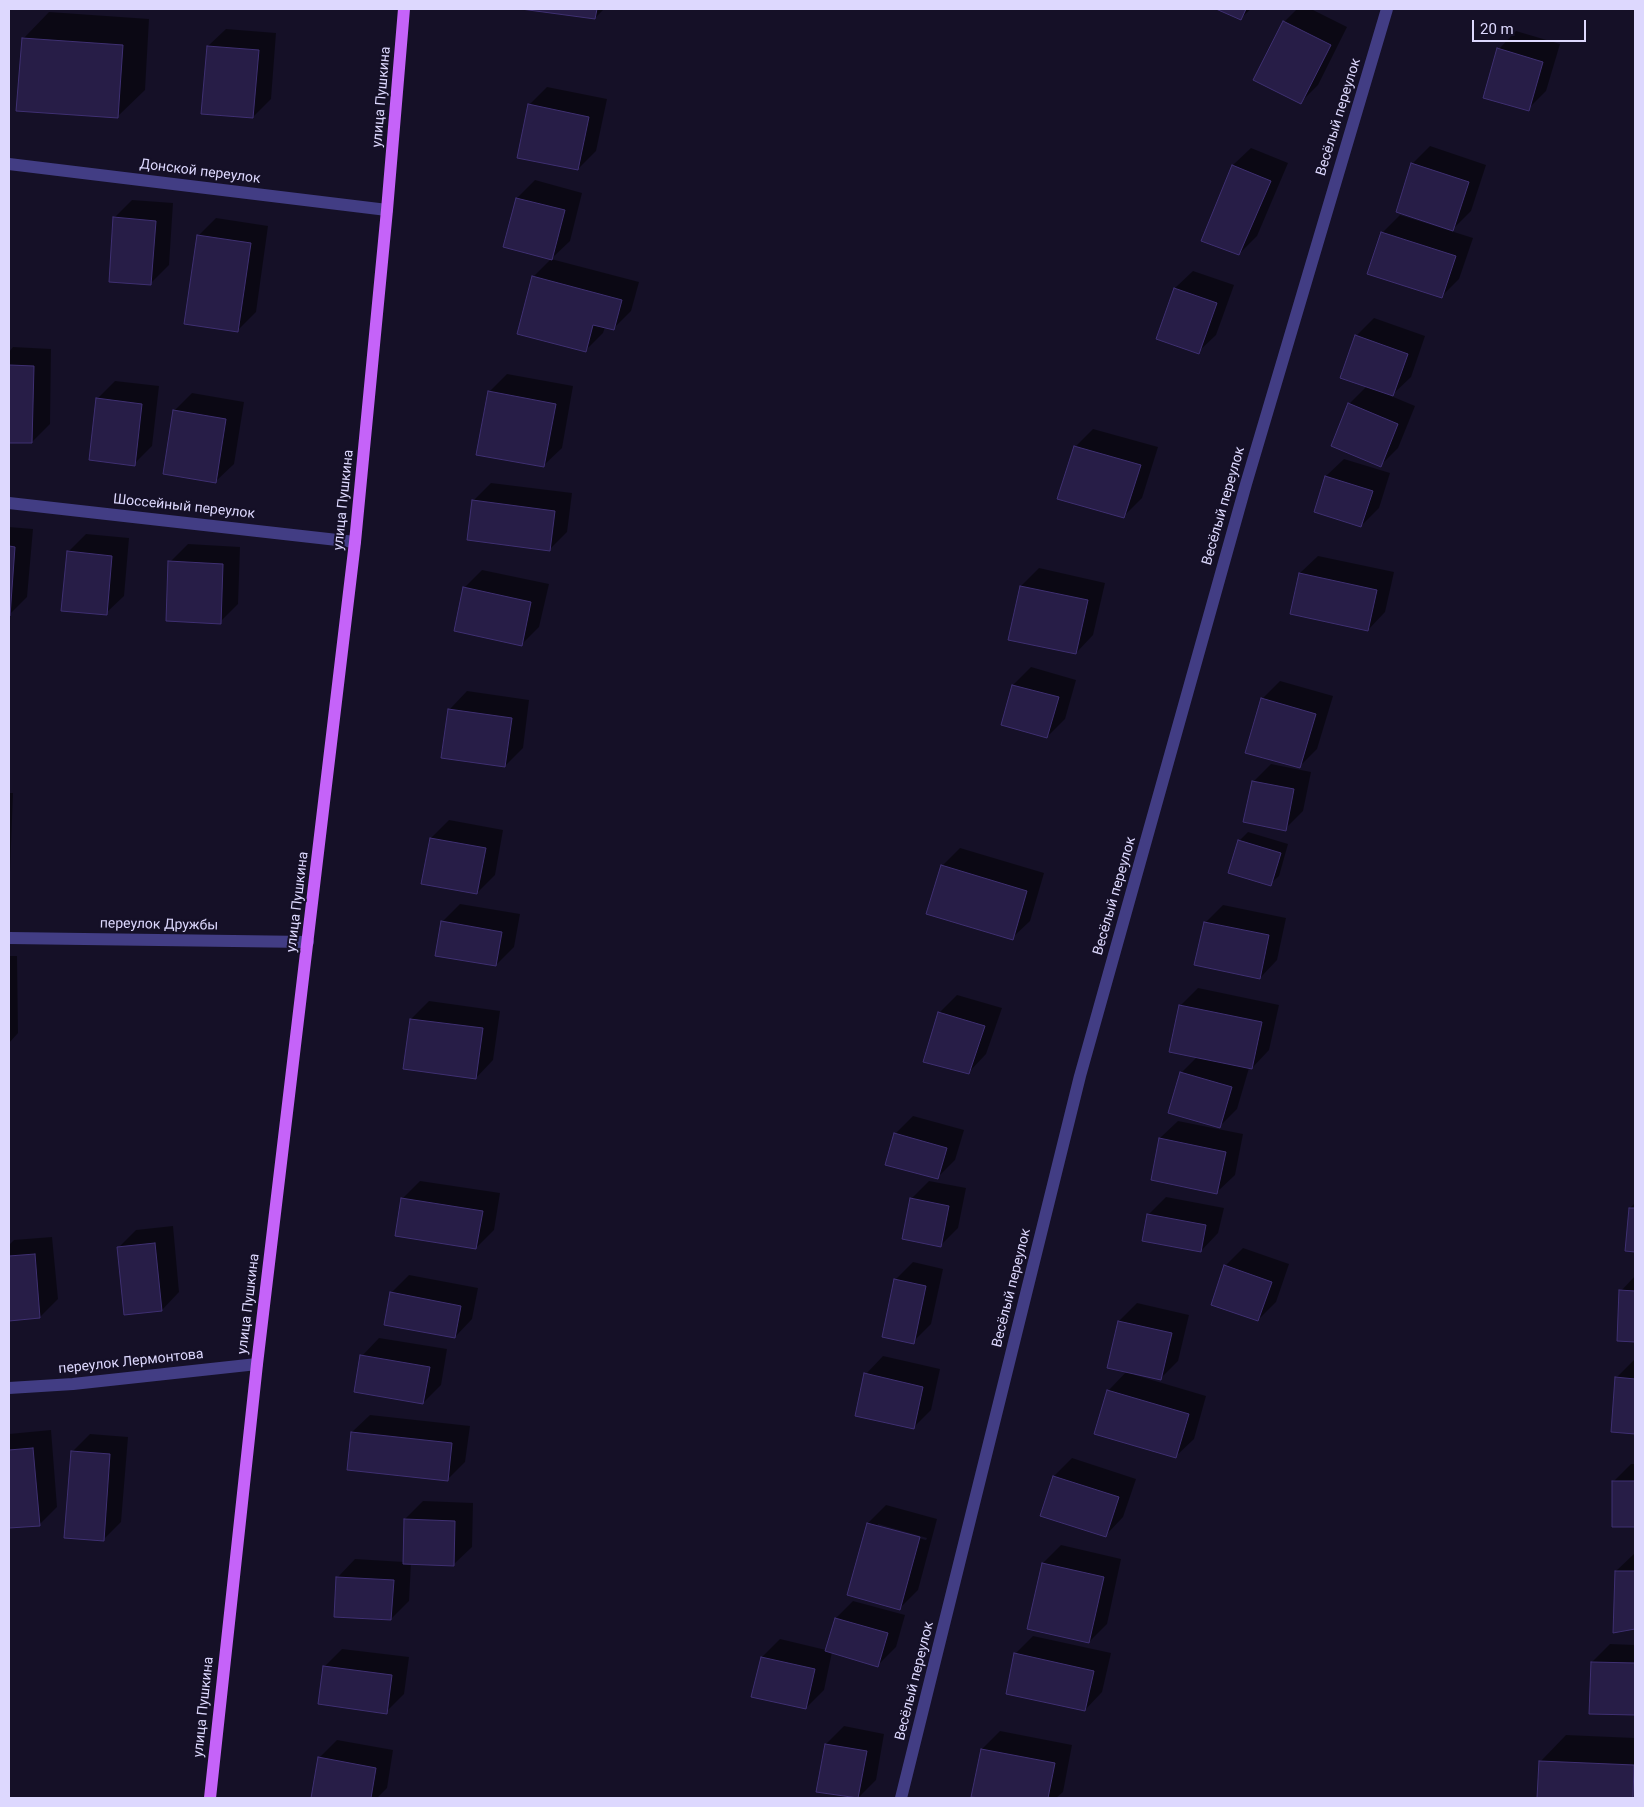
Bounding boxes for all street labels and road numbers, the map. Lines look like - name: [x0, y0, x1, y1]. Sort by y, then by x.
- street label: улица Пушкина: [369, 46, 395, 148]
- street label: Весёлый переулок: [1313, 56, 1365, 178]
- street label: Донской переулок: [139, 156, 261, 188]
- street label: Весёлый переулок: [1199, 445, 1249, 567]
- street label: улица Пушкина: [330, 449, 358, 551]
- street label: Шоссейный переулок: [112, 491, 256, 523]
- street label: Весёлый переулок: [1090, 835, 1140, 957]
- street label: улица Пушкина: [283, 851, 313, 953]
- street label: переулок Дружбы: [100, 916, 218, 934]
- street label: Весёлый переулок: [989, 1227, 1035, 1349]
- street label: улица Пушкина: [234, 1253, 264, 1355]
- street label: переулок Лермонтова: [58, 1346, 204, 1378]
- street label: Весёлый переулок: [892, 1620, 938, 1742]
- street label: улица Пушкина: [190, 1656, 218, 1758]

